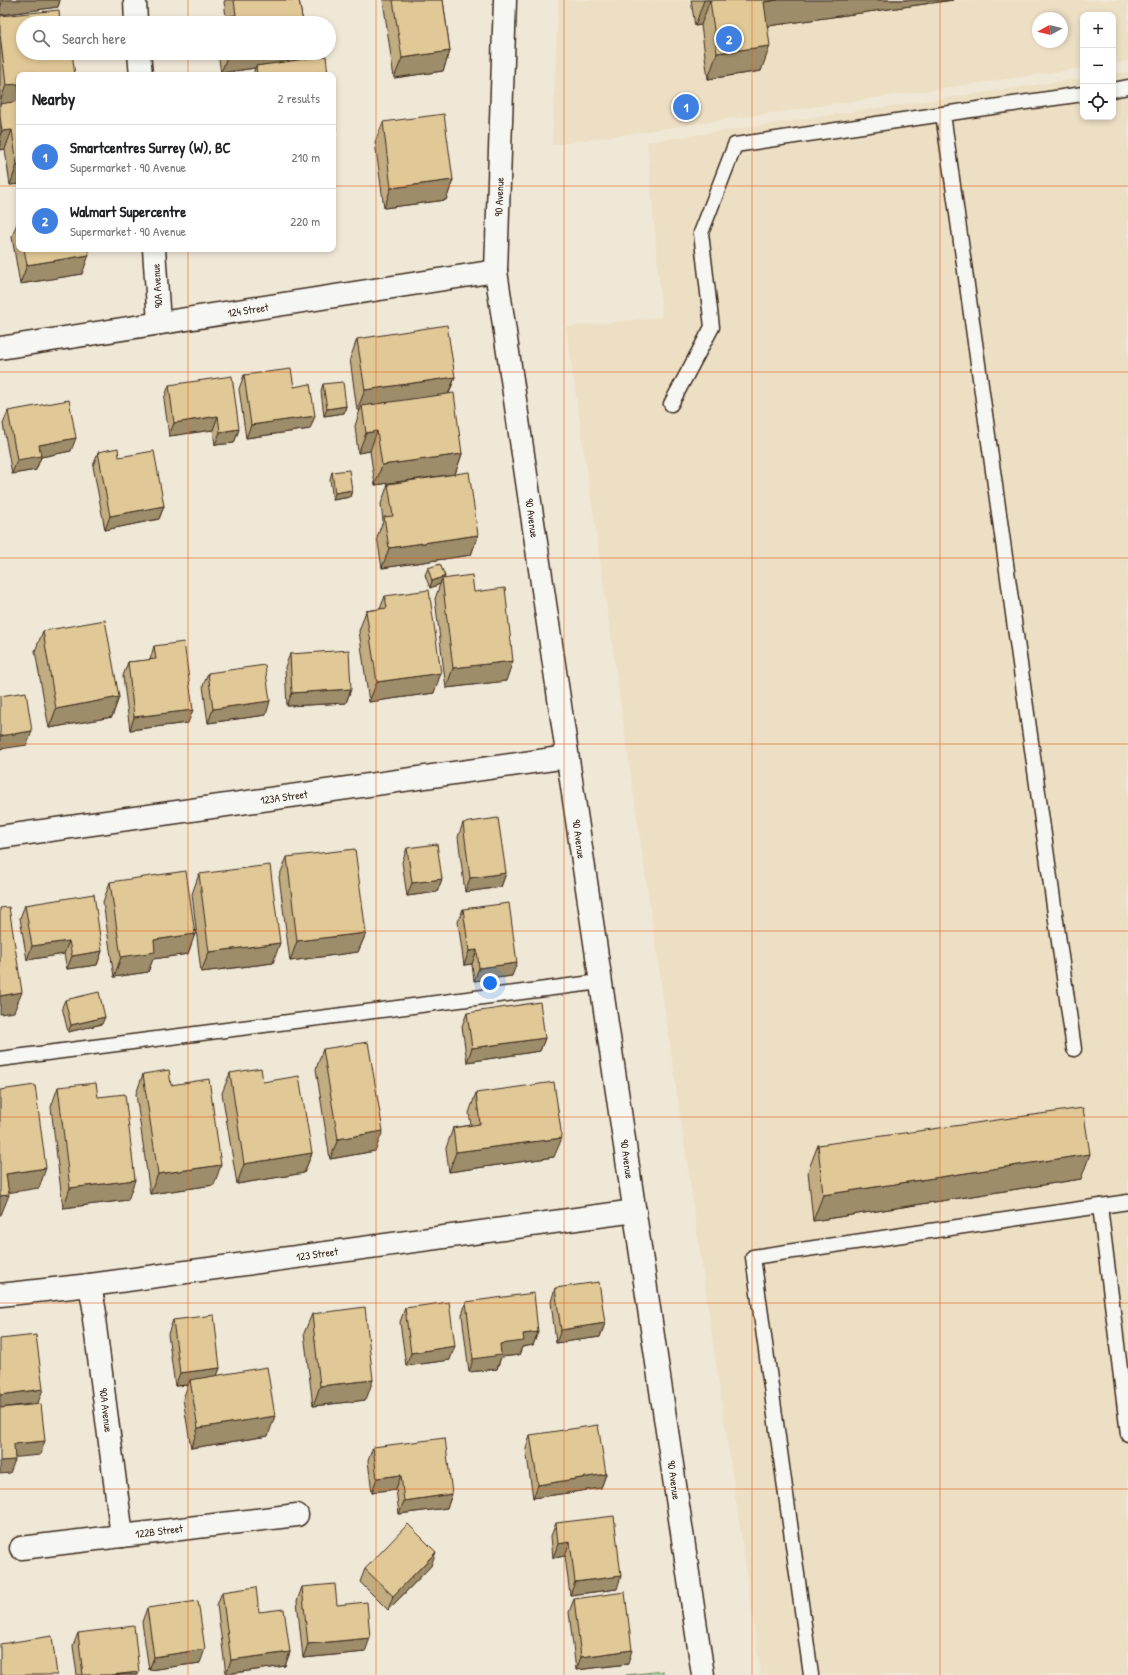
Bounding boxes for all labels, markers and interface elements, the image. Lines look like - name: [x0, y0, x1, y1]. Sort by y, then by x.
- north arrow: [1032, 12, 1068, 48]
- map controls: [1080, 12, 1116, 120]
- button: +: [1080, 12, 1116, 48]
- search box: [16, 16, 336, 60]
- pin: 2: [716, 24, 742, 54]
- icon: search: [30, 27, 52, 49]
- text: Search here: [62, 28, 126, 49]
- button: −: [1080, 48, 1116, 84]
- button: locate: [1080, 84, 1116, 120]
- text: Nearby: [32, 87, 75, 110]
- text: 2 results: [278, 89, 320, 107]
- pin: 1: [673, 92, 699, 122]
- text: Smartcentres Surrey (W), BC: [70, 137, 231, 158]
- text: 1: [43, 148, 47, 166]
- text: 210 m: [292, 148, 320, 166]
- text: Supermarket · 90 Avenue: [70, 158, 186, 176]
- street label: 90 Avenue: [491, 176, 507, 217]
- text: Walmart Supercentre: [70, 201, 186, 222]
- text: 2: [42, 212, 48, 230]
- text: 220 m: [290, 212, 320, 230]
- text: Supermarket · 90 Avenue: [70, 222, 186, 240]
- street label: 90A Avenue: [148, 263, 166, 309]
- street label: 124 Street: [226, 300, 270, 320]
- street label: 90 Avenue: [522, 498, 542, 539]
- street label: 123A Street: [259, 787, 309, 807]
- street label: 90 Avenue: [569, 819, 589, 860]
- your location: [480, 973, 500, 993]
- street label: 90 Avenue: [617, 1139, 637, 1180]
- street label: 123 Street: [295, 1244, 339, 1264]
- street label: 90A Avenue: [96, 1387, 116, 1434]
- street label: 90 Avenue: [664, 1460, 684, 1501]
- street label: 122B Street: [134, 1521, 184, 1541]

